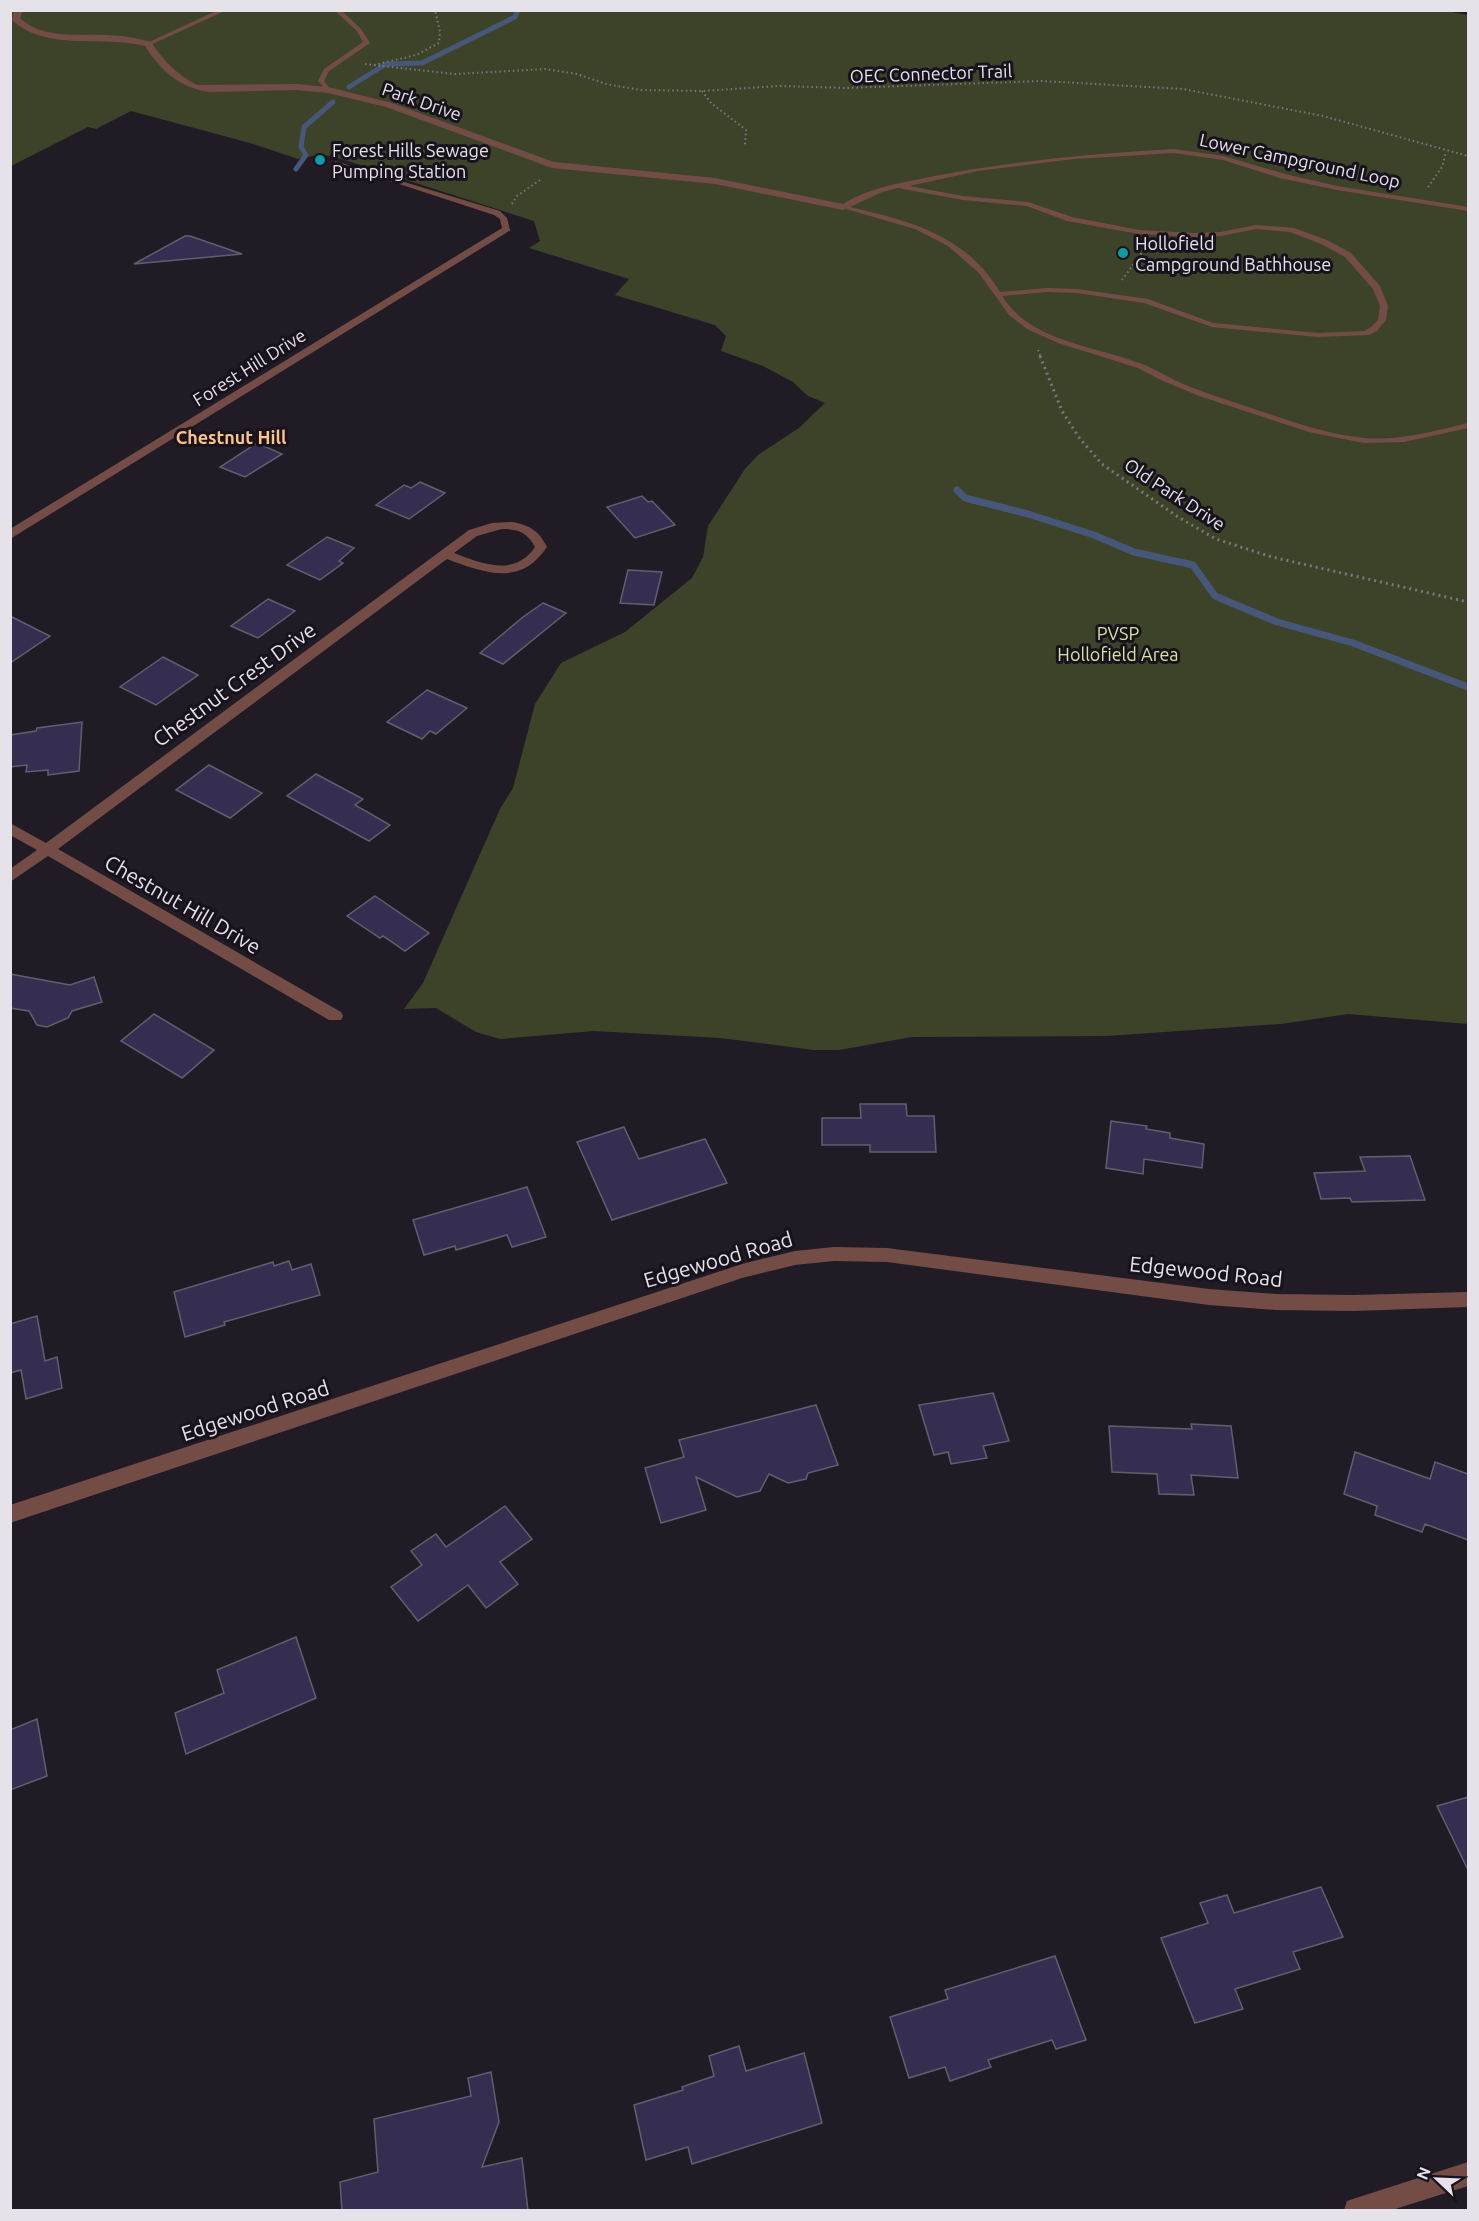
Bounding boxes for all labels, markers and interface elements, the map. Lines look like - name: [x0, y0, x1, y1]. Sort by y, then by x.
- street label: OEC Connector Trail: [849, 60, 1013, 86]
- street label: Park Drive: [380, 78, 464, 124]
- street label: Lower Campground Loop: [1198, 129, 1402, 191]
- place label: Forest Hills Sewage Pumping Station: [332, 140, 489, 181]
- marker: Forest Hills Sewage Pumping Station: [313, 153, 327, 167]
- place label: Hollofield Campground Bathhouse: [1135, 233, 1331, 274]
- marker: Hollofield Campground Bathhouse: [1116, 246, 1130, 260]
- street label: Forest Hill Drive: [189, 324, 309, 410]
- district label: Chestnut Hill: [176, 427, 287, 447]
- street label: Old Park Drive: [1121, 454, 1229, 534]
- street label: Chestnut Crest Drive: [148, 617, 320, 751]
- park label: PVSP Hollofield Area: [1057, 623, 1179, 664]
- street label: Chestnut Hill Drive: [101, 850, 265, 958]
- street label: Edgewood Road: [641, 1226, 795, 1292]
- street label: Edgewood Road: [1128, 1251, 1284, 1291]
- street label: Edgewood Road: [178, 1375, 332, 1445]
- north arrow: [1407, 2149, 1467, 2209]
- text: N: [1413, 2164, 1434, 2182]

